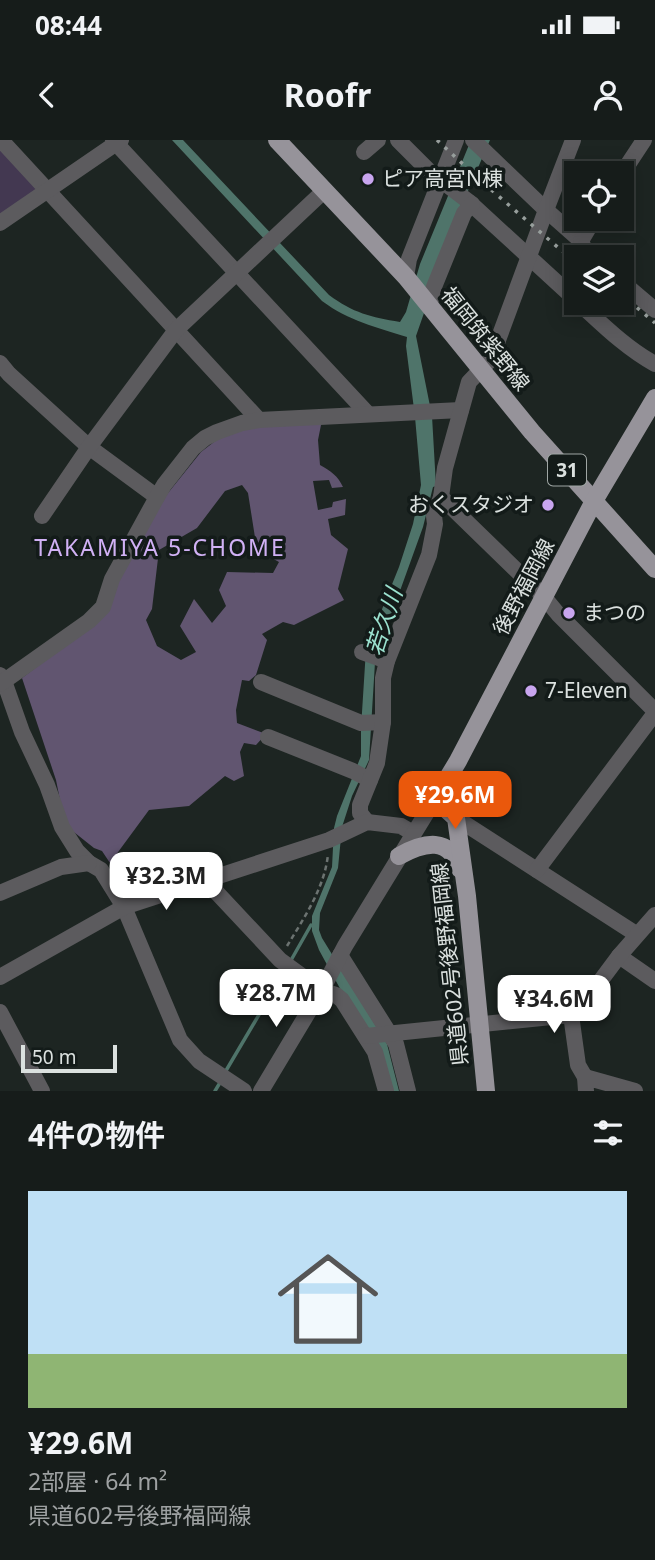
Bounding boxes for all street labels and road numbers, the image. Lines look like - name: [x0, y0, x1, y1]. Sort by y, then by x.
- street label: 福岡筑紫野線: [435, 281, 536, 396]
- road number: 31: [548, 454, 586, 486]
- street label: 後野福岡線: [486, 534, 560, 639]
- street label: 県道602号後野福岡線: [424, 861, 474, 1067]

